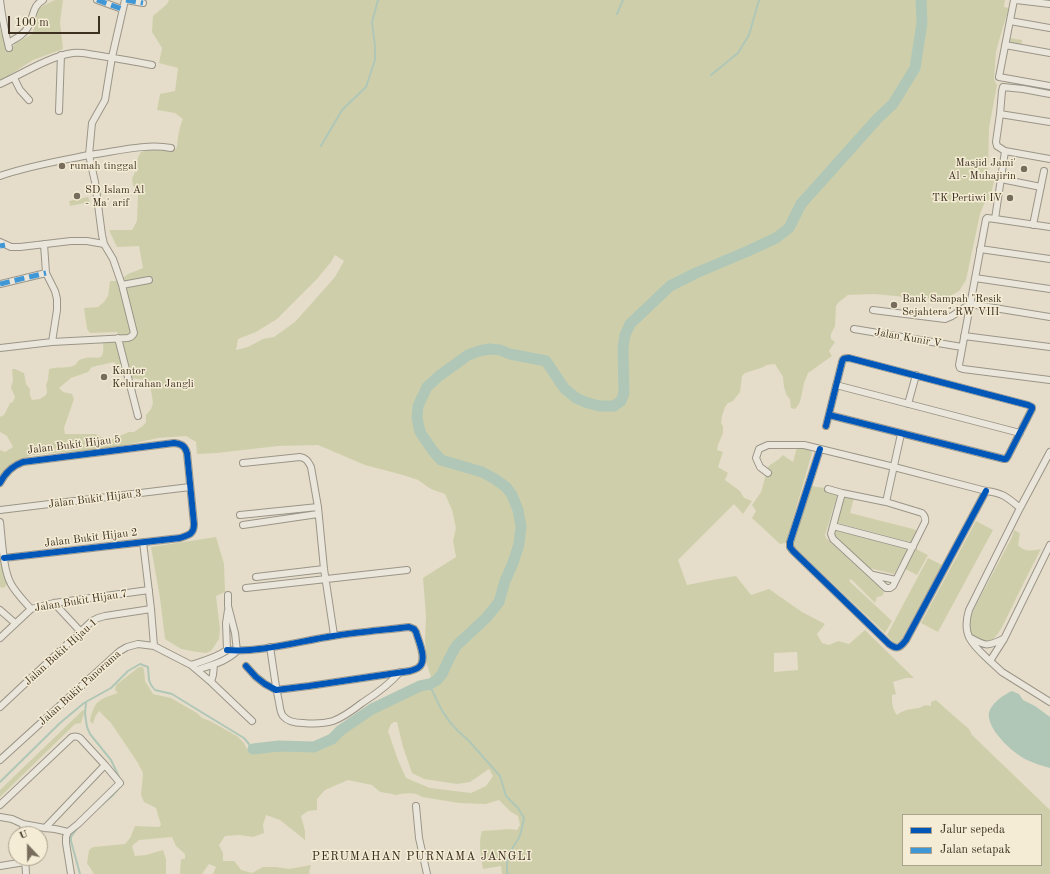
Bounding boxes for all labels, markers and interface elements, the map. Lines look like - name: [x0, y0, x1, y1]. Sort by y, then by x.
- scale bar: [10, 8, 102, 34]
- text: 100 m: [15, 17, 49, 29]
- place label: Masjid Jami' Al - Muhajirin: [948, 156, 1016, 182]
- place label: rumah tinggal: [70, 159, 137, 173]
- marker: rumah tinggal: [57, 161, 67, 171]
- marker: Masjid Jami' Al - Muhajirin: [1019, 164, 1029, 174]
- place label: SD Islam Al - Ma' arif: [85, 183, 144, 209]
- marker: SD Islam Al - Ma' arif: [72, 191, 82, 201]
- place label: TK Pertiwi IV: [932, 191, 1002, 205]
- marker: TK Pertiwi IV: [1005, 193, 1015, 203]
- place label: Bank Sampah "Resik Sejahtera" RW VIII: [902, 292, 1002, 318]
- marker: Bank Sampah "Resik Sejahtera" RW VIII: [889, 300, 899, 310]
- street label: Jalan Kunir V: [873, 326, 943, 350]
- place label: Kantor Kelurahan Jangli: [112, 364, 194, 390]
- marker: Kantor Kelurahan Jangli: [99, 372, 109, 382]
- street label: Jalan Bukit Hijau 5: [27, 433, 121, 457]
- street label: Jalan Bukit Hijau 3: [48, 487, 142, 511]
- street label: Jalan Bukit Hijau 2: [44, 526, 138, 550]
- street label: Jalan Bukit Hijau 7: [34, 587, 128, 615]
- street label: Jalan Bukit Hijau 1: [22, 616, 100, 688]
- street label: Jalan Bukit Panorama: [36, 648, 124, 728]
- legend: [902, 814, 1042, 866]
- text: Jalur sepeda: [940, 824, 1005, 836]
- north arrow: [8, 826, 48, 866]
- text: U: [18, 829, 30, 842]
- text: Jalan setapak: [940, 844, 1011, 856]
- district label: PERUMAHAN PURNAMA JANGLI: [312, 850, 532, 864]

